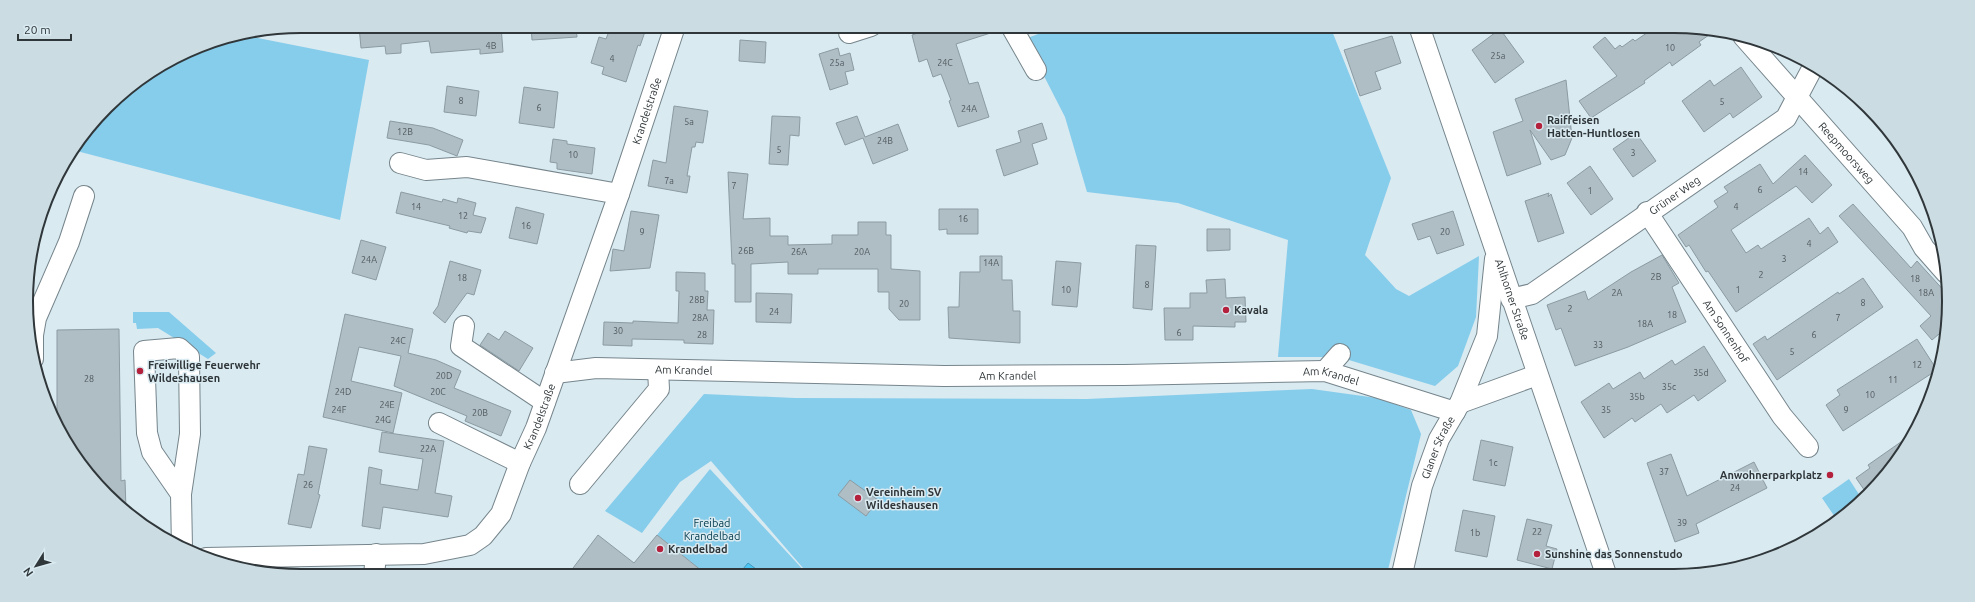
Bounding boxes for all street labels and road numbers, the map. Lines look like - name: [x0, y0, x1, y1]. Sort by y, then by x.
- street label: Krandelstraße: [630, 76, 663, 146]
- street label: Reepmoorsweg: [1816, 120, 1877, 186]
- street label: Grüner Weg: [1647, 173, 1702, 217]
- street label: Ahlhorner Straße: [1493, 257, 1532, 342]
- street label: Am Sonnenhof: [1701, 297, 1752, 366]
- street label: Am Krandel: [655, 363, 713, 377]
- street label: Am Krandel: [1303, 364, 1361, 387]
- street label: Am Krandel: [979, 369, 1036, 382]
- street label: Krandelstraße: [521, 382, 557, 451]
- street label: Glaner Straße: [1419, 414, 1457, 481]

